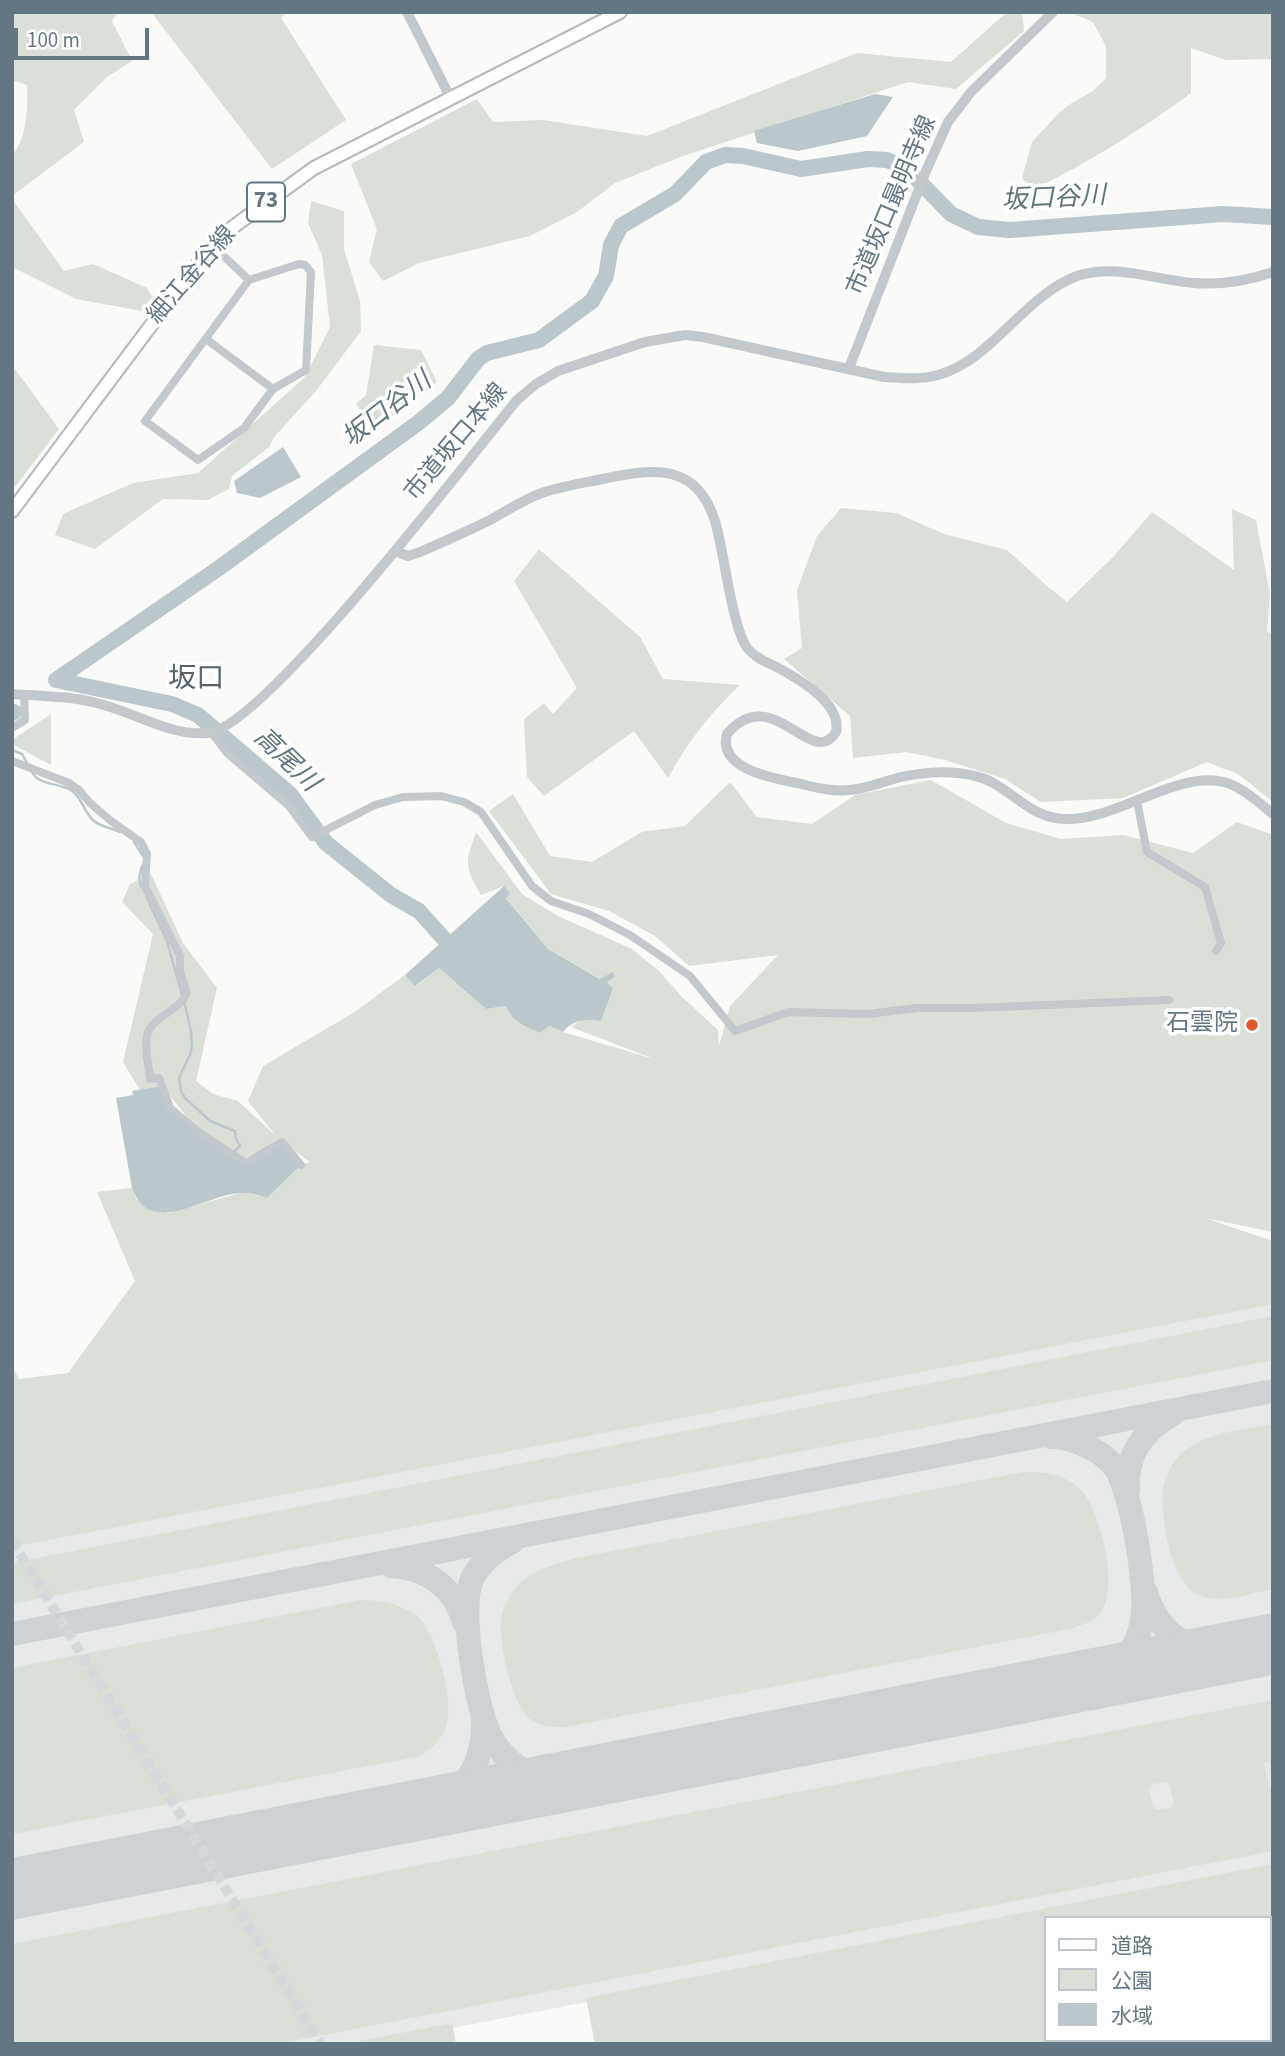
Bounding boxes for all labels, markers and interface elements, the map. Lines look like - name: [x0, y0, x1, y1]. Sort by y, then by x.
- scale bar: [18, 14, 152, 58]
- text: 100 m: [27, 25, 80, 55]
- street label: 市道坂口最明寺線: [842, 112, 944, 300]
- road number: 73: [247, 182, 285, 222]
- water label: 坂口谷川: [1001, 182, 1107, 218]
- street label: 細江金谷線: [143, 221, 243, 331]
- water label: 坂口谷川: [337, 367, 439, 455]
- street label: 市道坂口本線: [400, 379, 514, 507]
- district label: 坂口: [168, 664, 224, 698]
- water label: 高尾川: [246, 723, 324, 799]
- place label: 石雲院: [1166, 1011, 1238, 1039]
- marker: 石雲院: [1244, 1017, 1260, 1033]
- legend: [1044, 1916, 1271, 2042]
- text: 道路: [1111, 1931, 1153, 1961]
- text: 公園: [1111, 1966, 1153, 1996]
- text: 水域: [1111, 2001, 1153, 2031]

